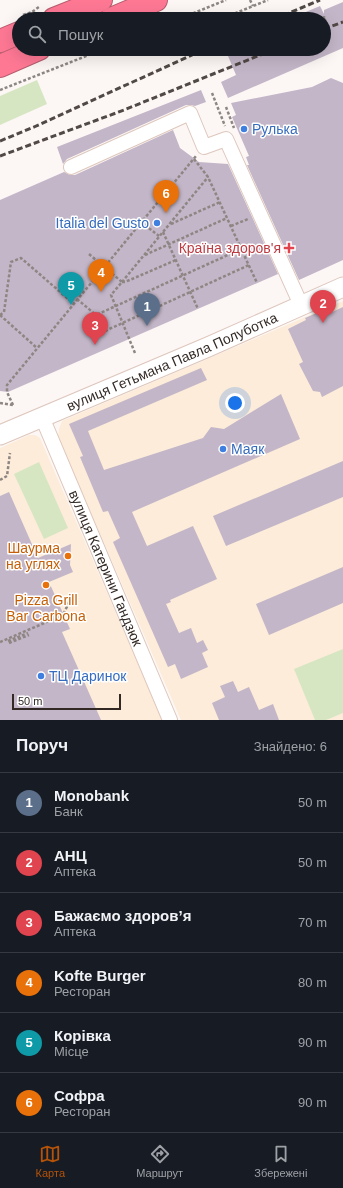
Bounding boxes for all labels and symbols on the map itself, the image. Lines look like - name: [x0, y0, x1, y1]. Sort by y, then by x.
- place label: Рулька: [252, 121, 298, 137]
- marker: Рулька: [239, 124, 249, 134]
- pin: 6: [153, 180, 179, 213]
- place label: Italia del Gusto: [56, 215, 149, 231]
- marker: Italia del Gusto: [152, 218, 162, 228]
- place label: Країна здоров'я: [179, 240, 281, 256]
- marker: Країна здоров'я: [284, 243, 294, 253]
- pin: 4: [88, 259, 114, 292]
- pin: 5: [58, 272, 84, 305]
- pin: 2: [310, 290, 336, 323]
- pin: 1: [134, 293, 160, 326]
- street label: вулиця Гетьмана Павла Полуботка: [64, 309, 280, 414]
- pin: 3: [82, 312, 108, 345]
- your location: [225, 393, 245, 413]
- place label: Маяк: [231, 441, 265, 457]
- marker: Маяк: [218, 444, 228, 454]
- street label: вулиця Катерини Гандзюк: [66, 488, 146, 649]
- place label: Шаурма на углях: [6, 540, 60, 572]
- marker: Шаурма на углях: [63, 551, 73, 561]
- marker: Pizza Grill Bar Carbona: [41, 580, 51, 590]
- place label: Pizza Grill Bar Carbona: [6, 592, 86, 624]
- place label: ТЦ Даринок: [49, 668, 127, 684]
- marker: ТЦ Даринок: [36, 671, 46, 681]
- scale bar: [12, 692, 121, 711]

